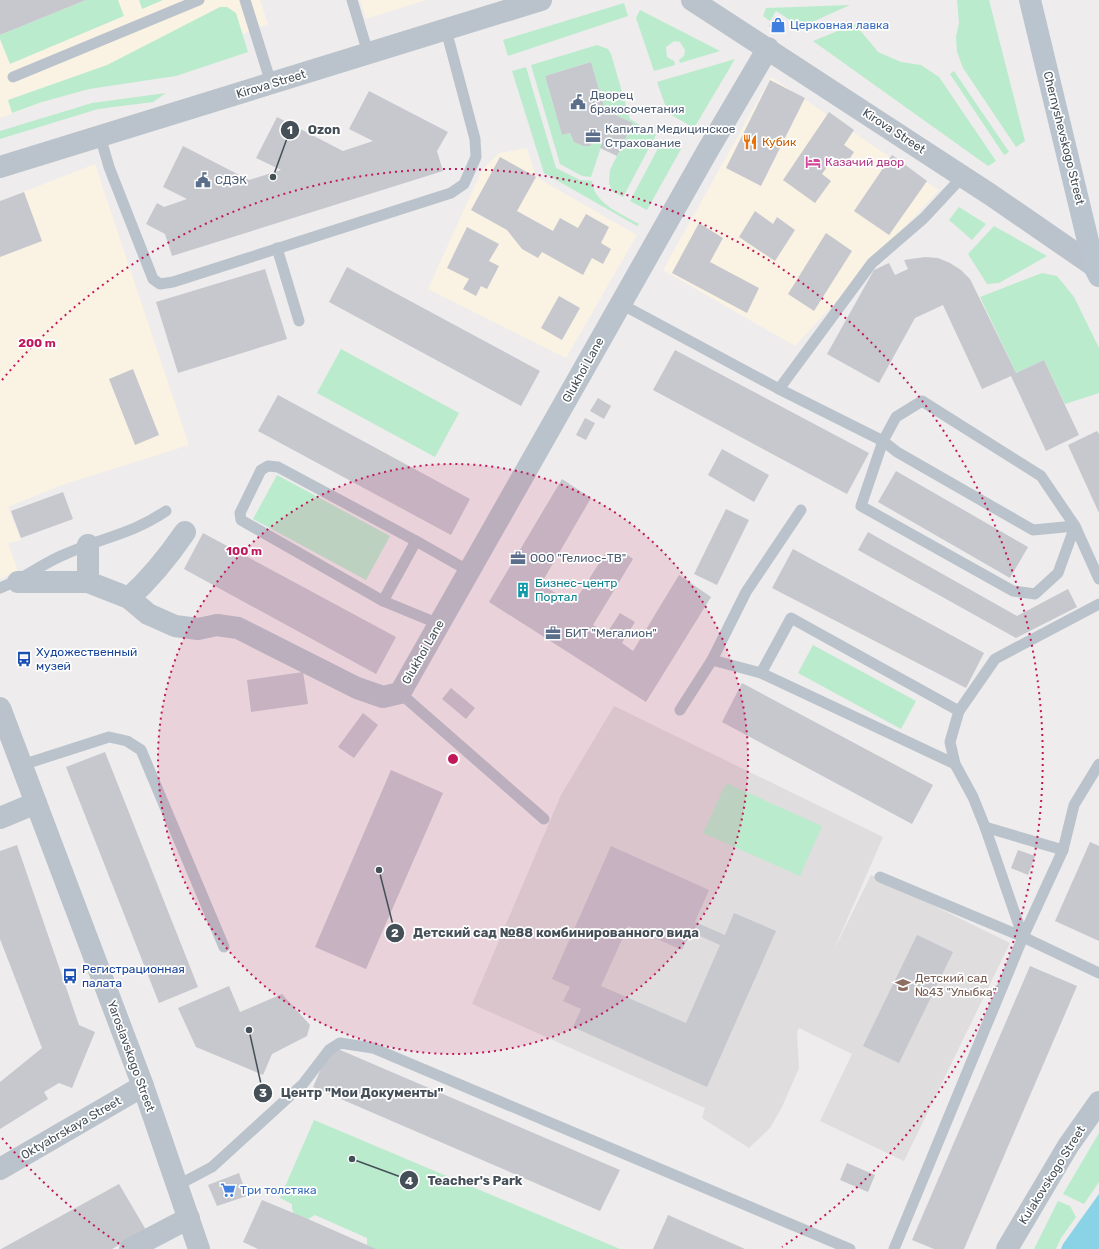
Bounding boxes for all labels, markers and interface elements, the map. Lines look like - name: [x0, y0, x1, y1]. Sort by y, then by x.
- shop icon: Церковная лавка: [769, 16, 787, 34]
- place label: Церковная лавка: [790, 18, 889, 32]
- street label: Kirova Street: [235, 67, 308, 101]
- street label: Chernyshevskogo Street: [1041, 70, 1087, 206]
- place label: Дворец бракосочетания: [590, 88, 685, 116]
- public building icon: Дворец бракосочетания: [569, 93, 587, 111]
- street label: Kirova Street: [860, 106, 928, 157]
- callout: Ozon: [280, 117, 349, 142]
- text: Ozon: [308, 122, 340, 137]
- place label: Капитал Медицинское Страхование: [605, 122, 736, 150]
- text: 1: [287, 123, 293, 137]
- office icon: Капитал Медицинское Страхование: [584, 127, 602, 145]
- restaurant icon: Кубик: [741, 133, 759, 151]
- place label: Кубик: [762, 135, 797, 149]
- hotel icon: Казачий двор: [804, 153, 822, 171]
- place label: Казачий двор: [825, 155, 904, 169]
- public building icon: СДЭК: [194, 171, 212, 189]
- place label: СДЭК: [215, 173, 247, 187]
- street label: Glukhoi Lane: [559, 335, 607, 405]
- text: 200 m: [18, 336, 56, 350]
- text: 100 m: [226, 544, 262, 558]
- office icon: ООО "Гелиос-ТВ": [509, 549, 527, 567]
- place label: ООО "Гелиос-ТВ": [530, 551, 626, 565]
- place label: Бизнес-центр Портал: [535, 576, 617, 604]
- building icon: Бизнес-центр Портал: [514, 581, 532, 599]
- street label: Glukhoi Lane: [399, 617, 447, 687]
- office icon: БИТ "Мегалион": [544, 624, 562, 642]
- place label: БИТ "Мегалион": [565, 626, 657, 640]
- place label: Художественный музей: [36, 645, 137, 673]
- bus stop icon: Художественный музей: [15, 650, 33, 668]
- centre of rings: [446, 752, 460, 766]
- callout: Детский сад №88 комбинированного вида: [385, 920, 707, 945]
- text: Детский сад №88 комбинированного вида: [413, 925, 699, 940]
- text: 2: [391, 926, 399, 940]
- place label: Регистрационная палата: [82, 962, 185, 990]
- bus stop icon: Регистрационная палата: [61, 967, 79, 985]
- place label: Детский сад №43 "Улыбка": [915, 971, 997, 999]
- school or university icon: Детский сад №43 "Улыбка": [894, 976, 912, 994]
- street label: Yaroslavskogo Street: [104, 999, 158, 1114]
- callout: Центр "Мои Документы": [253, 1080, 452, 1105]
- text: Центр "Мои Документы": [281, 1085, 443, 1100]
- text: 3: [259, 1086, 267, 1100]
- street label: Oktyabrskaya Street: [19, 1094, 124, 1162]
- street label: Kulakovskogo Street: [1016, 1123, 1088, 1227]
- callout: Teacher's Park: [399, 1168, 530, 1193]
- text: Teacher's Park: [428, 1173, 523, 1188]
- text: 4: [405, 1174, 413, 1188]
- supermarket icon: Три толстяка: [219, 1181, 237, 1199]
- place label: Три толстяка: [240, 1183, 317, 1197]

